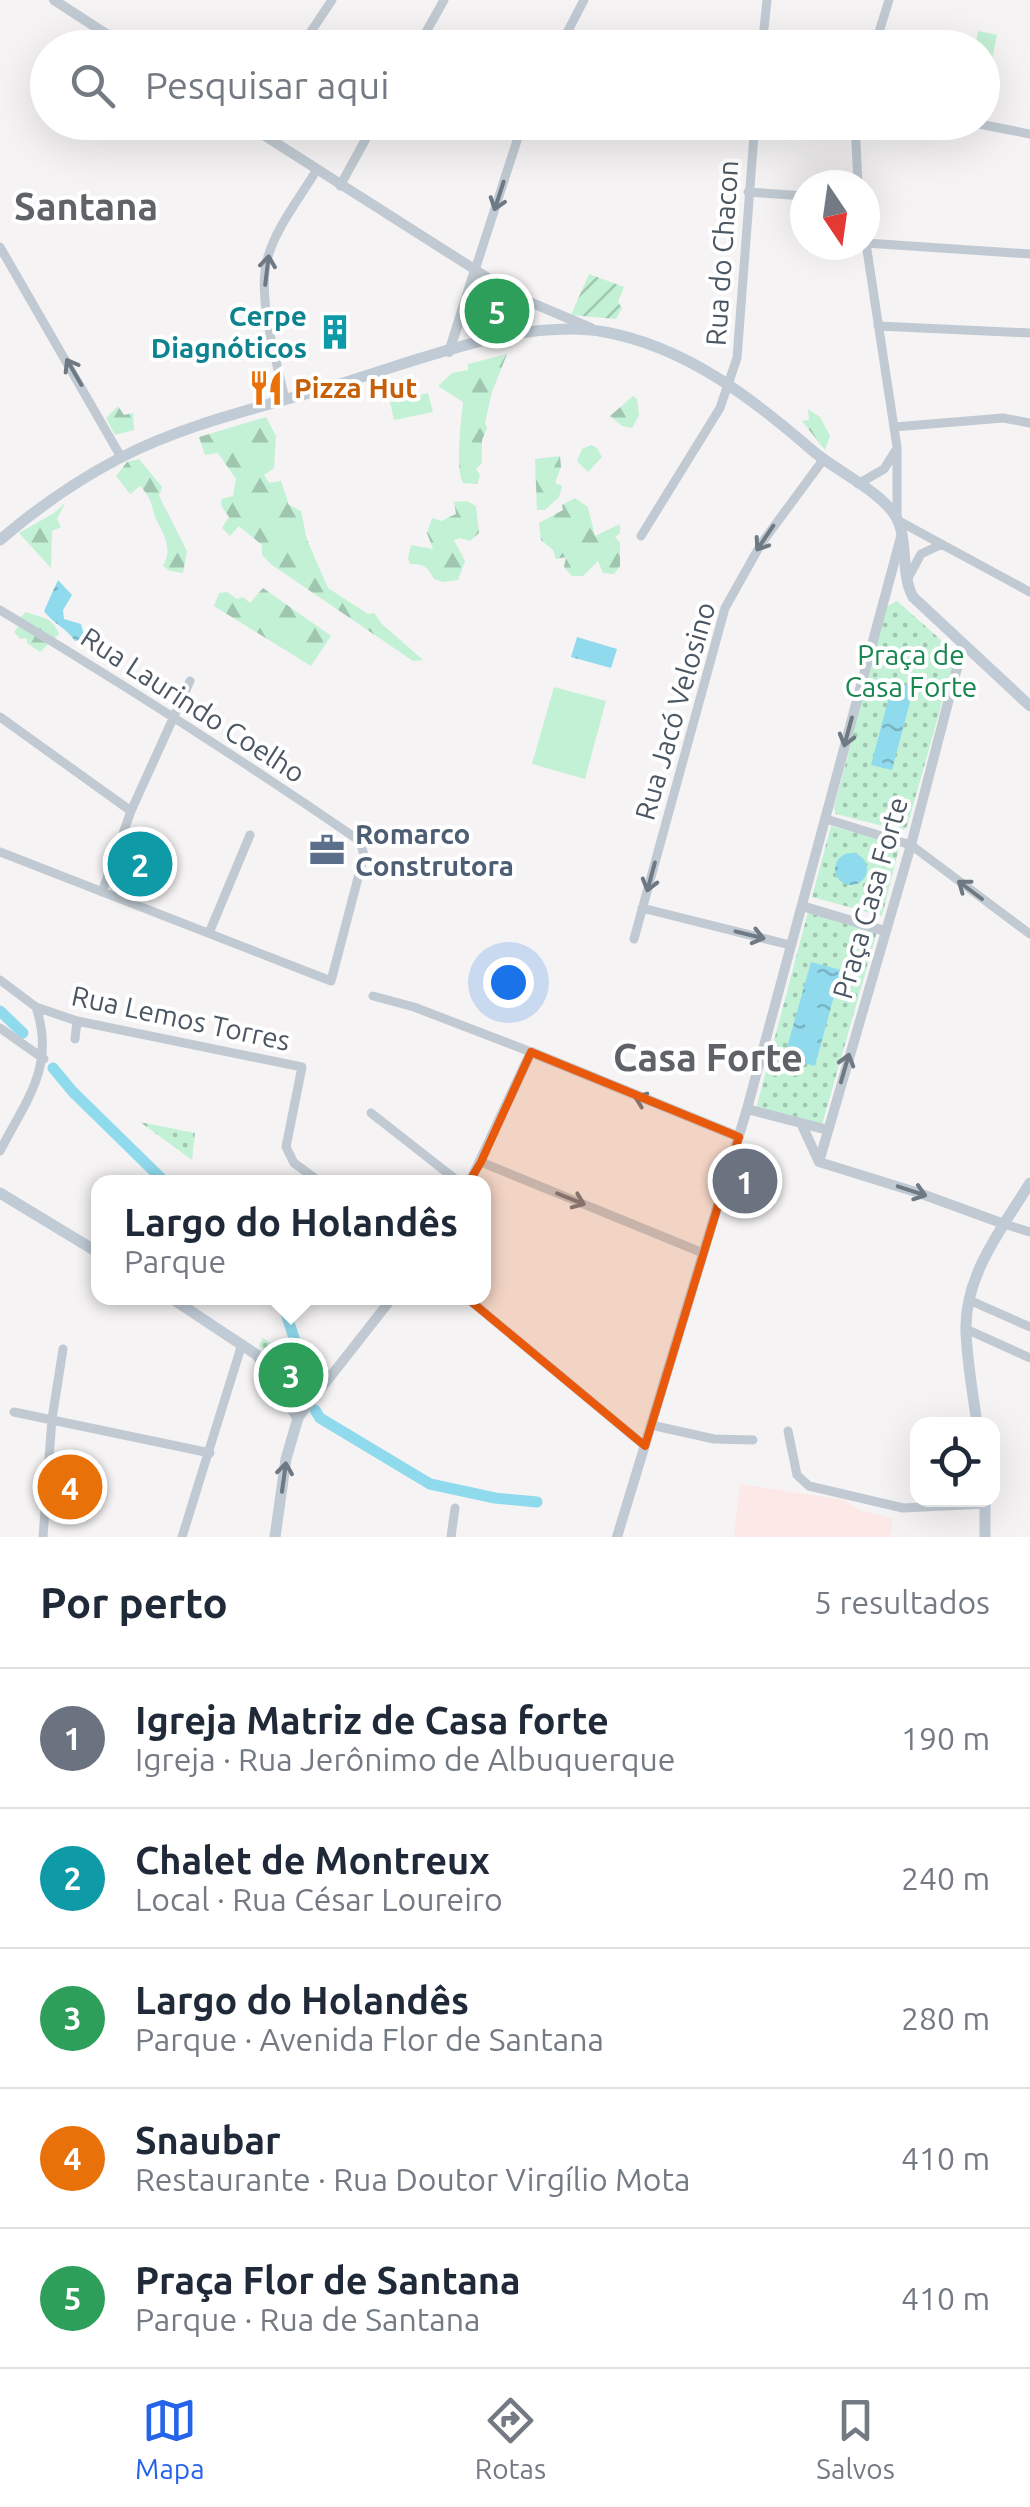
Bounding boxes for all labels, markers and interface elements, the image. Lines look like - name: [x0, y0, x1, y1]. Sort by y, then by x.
- search box: [30, 30, 1000, 140]
- icon: search: [65, 58, 120, 113]
- text: Pesquisar aqui: [145, 64, 389, 106]
- street label: Rua do Chacon: [700, 159, 743, 347]
- north arrow: [790, 170, 880, 260]
- one-way arrow: [488, 180, 506, 212]
- district label: Santana: [14, 185, 158, 227]
- one-way arrow: [259, 254, 277, 287]
- pin: 5: [464, 274, 530, 348]
- place label: Cerpe Diagnóticos: [151, 300, 307, 363]
- building icon: Cerpe Diagnóticos: [316, 313, 354, 351]
- one-way arrow: [64, 358, 84, 386]
- restaurant icon: Pizza Hut: [247, 369, 285, 407]
- place label: Pizza Hut: [294, 372, 417, 403]
- one-way arrow: [755, 523, 776, 551]
- street label: Rua Jacó Velosino: [629, 598, 720, 823]
- street label: Rua Laurindo Coelho: [76, 621, 311, 788]
- park label: Praça de Casa Forte: [845, 639, 977, 702]
- one-way arrow: [837, 716, 856, 747]
- street label: Praça Casa Forte: [826, 794, 913, 1002]
- place label: Romarco Construtora: [355, 818, 514, 881]
- pin: 2: [108, 826, 172, 902]
- office icon: Romarco Construtora: [308, 831, 346, 869]
- one-way arrow: [641, 861, 659, 892]
- one-way arrow: [957, 879, 984, 900]
- one-way arrow: [733, 927, 765, 945]
- your location: [483, 957, 534, 1008]
- street label: Rua Lemos Torres: [69, 979, 293, 1056]
- district label: Casa Forte: [613, 1036, 803, 1078]
- one-way arrow: [836, 1053, 855, 1085]
- one-way arrow: [633, 1092, 664, 1110]
- pin: 1: [712, 1144, 778, 1218]
- popup: [91, 1175, 491, 1305]
- one-way arrow: [896, 1183, 927, 1201]
- one-way arrow: [555, 1192, 586, 1210]
- text: Largo do Holandês: [124, 1201, 458, 1243]
- text: Parque: [124, 1243, 226, 1279]
- pin: 3: [258, 1338, 324, 1412]
- map controls: [910, 1417, 1000, 1507]
- button: locate: [910, 1417, 1000, 1507]
- pin: 4: [38, 1450, 102, 1524]
- one-way arrow: [275, 1461, 293, 1494]
- text: Por perto: [40, 1579, 228, 1626]
- text: 5 resultados: [814, 1584, 990, 1620]
- text: Igreja Matriz de Casa forte: [135, 1699, 609, 1741]
- text: 1: [63, 1720, 82, 1756]
- text: 190 m: [901, 1720, 990, 1756]
- text: Igreja · Rua Jerônimo de Albuquerque: [135, 1741, 675, 1777]
- text: Chalet de Montreux: [135, 1839, 490, 1881]
- text: 2: [63, 1860, 82, 1896]
- text: 240 m: [901, 1860, 990, 1896]
- text: Local · Rua César Loureiro: [135, 1881, 503, 1917]
- text: Largo do Holandês: [135, 1979, 469, 2021]
- text: 3: [63, 2000, 82, 2036]
- text: 280 m: [901, 2000, 990, 2036]
- text: Parque · Avenida Flor de Santana: [135, 2021, 604, 2057]
- text: Snaubar: [135, 2119, 281, 2161]
- text: 4: [63, 2140, 82, 2176]
- text: 410 m: [901, 2140, 990, 2176]
- text: Restaurante · Rua Doutor Virgílio Mota: [135, 2161, 691, 2197]
- text: Praça Flor de Santana: [135, 2259, 521, 2301]
- text: 5: [63, 2280, 82, 2316]
- text: 410 m: [901, 2280, 990, 2316]
- text: Parque · Rua de Santana: [135, 2301, 480, 2337]
- tab: Mapa: [135, 2393, 205, 2484]
- tab: Rotas: [475, 2393, 546, 2484]
- tab: Salvos: [816, 2393, 895, 2484]

